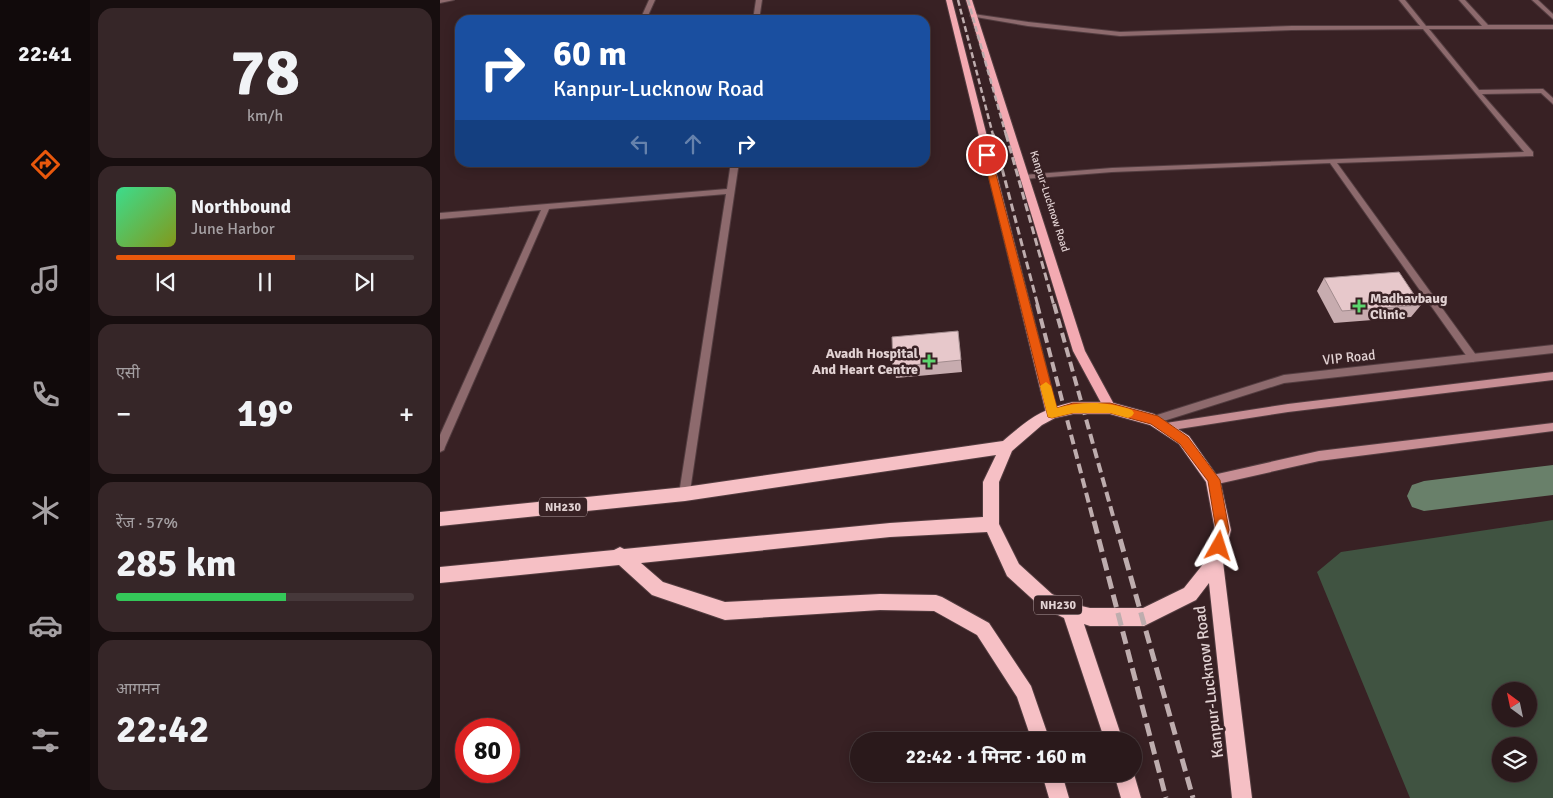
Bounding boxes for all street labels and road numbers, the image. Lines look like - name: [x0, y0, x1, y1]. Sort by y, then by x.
- street label: Kanpur-Lucknow Road: [1027, 149, 1072, 254]
- street label: VIP Road: [1322, 346, 1376, 369]
- road number: NH230: [539, 498, 587, 516]
- road number: NH230: [1034, 596, 1082, 614]
- street label: Kanpur-Lucknow Road: [1190, 604, 1228, 759]

